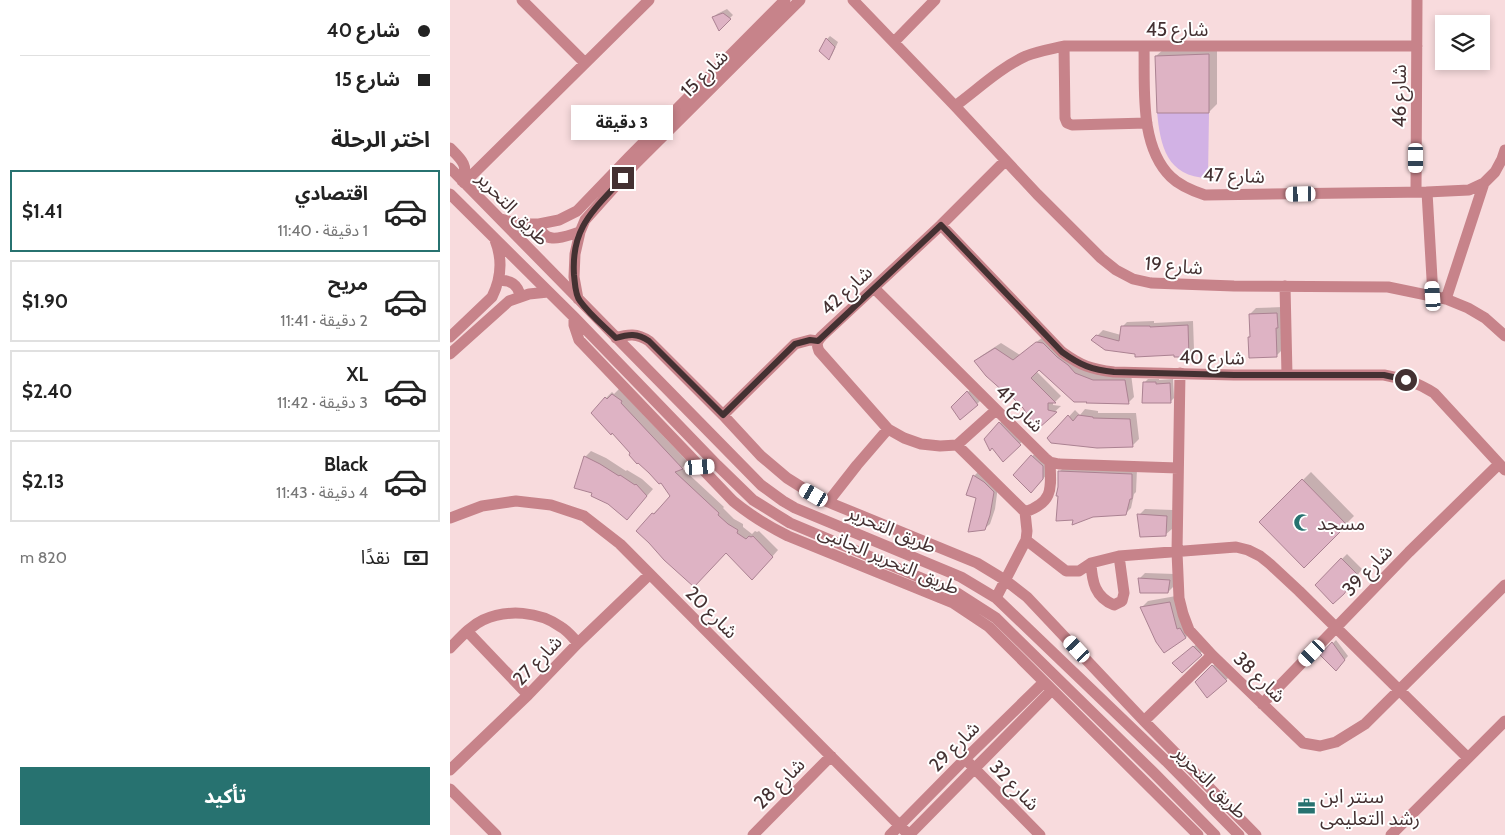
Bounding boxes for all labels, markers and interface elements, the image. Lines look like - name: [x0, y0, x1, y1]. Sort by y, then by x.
- map controls: [1435, 15, 1490, 70]
- button: layers: [1435, 15, 1490, 70]
- street label: شارع 45: [1146, 18, 1208, 43]
- text: شارع 40: [327, 19, 400, 42]
- street label: شارع 15: [676, 45, 734, 103]
- street label: شارع 46: [1388, 64, 1413, 128]
- text: شارع 15: [335, 68, 400, 91]
- callout: 3 دقيقة: [572, 106, 674, 140]
- text: 3 دقيقة: [596, 113, 648, 132]
- text: اختر الرحلة: [331, 126, 430, 153]
- car: [1408, 143, 1423, 173]
- street label: شارع 47: [1203, 163, 1265, 190]
- street label: طريق التحرير: [471, 166, 554, 250]
- route end: [612, 167, 634, 189]
- text: اقتصادي: [295, 182, 368, 205]
- car: [1285, 186, 1316, 202]
- icon: car: [383, 189, 428, 234]
- text: $1.41: [22, 200, 63, 223]
- text: 1 دقيقة · 11:40: [278, 221, 368, 240]
- street label: شارع 19: [1144, 252, 1204, 281]
- street label: شارع 42: [816, 261, 878, 321]
- text: مريح: [328, 272, 368, 295]
- icon: car: [383, 279, 428, 324]
- car: [1424, 281, 1441, 311]
- text: $1.90: [22, 290, 68, 313]
- text: 2 دقيقة · 11:41: [280, 311, 368, 330]
- street label: شارع 40: [1179, 345, 1245, 372]
- text: XL: [347, 363, 368, 386]
- icon: car: [383, 369, 428, 414]
- route start: [1395, 369, 1417, 391]
- text: $2.40: [22, 380, 73, 403]
- street label: شارع 41: [989, 380, 1048, 439]
- text: 3 دقيقة · 11:42: [277, 393, 368, 412]
- text: Black: [324, 453, 368, 476]
- car: [684, 458, 715, 476]
- icon: car: [383, 459, 428, 504]
- text: $2.13: [22, 470, 64, 493]
- car: [797, 481, 830, 509]
- text: 4 دقيقة · 11:43: [276, 483, 368, 502]
- street label: طريق التحرير: [843, 500, 940, 558]
- place label: مسجد: [1317, 512, 1365, 535]
- mosque icon: مسجد: [1293, 513, 1313, 533]
- street label: طريق التحرير الجانبى: [815, 519, 963, 600]
- street label: شارع 39: [1337, 540, 1399, 602]
- icon: cash: [402, 544, 430, 572]
- text: نقدًا: [361, 546, 390, 569]
- text: 820 m: [20, 548, 67, 567]
- street label: شارع 20: [679, 581, 743, 645]
- street label: شارع 27: [508, 630, 568, 692]
- car: [1061, 633, 1092, 665]
- car: [1296, 637, 1327, 669]
- street label: شارع 38: [1228, 647, 1290, 709]
- street label: شارع 29: [924, 716, 986, 778]
- street label: طريق التحرير: [1169, 740, 1252, 824]
- street label: شارع 28: [749, 753, 811, 815]
- street label: شارع 32: [984, 755, 1044, 817]
- button: تأكيد: [20, 767, 430, 825]
- place label: سنتر ابن رشد التعليمى: [1320, 785, 1420, 830]
- office icon: سنتر ابن رشد التعليمى: [1296, 797, 1316, 817]

